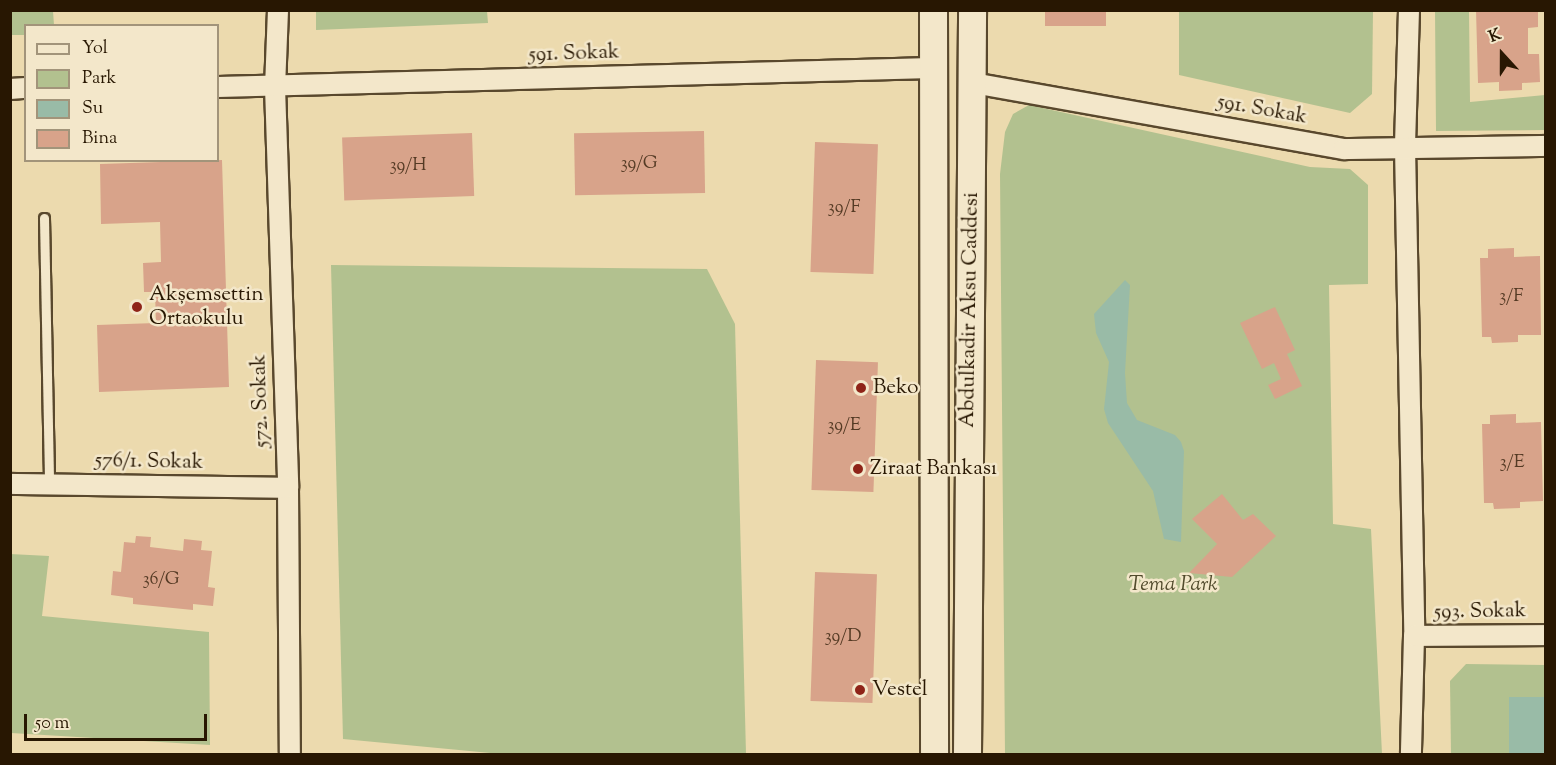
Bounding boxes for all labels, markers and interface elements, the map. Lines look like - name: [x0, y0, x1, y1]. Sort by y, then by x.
- legend: [24, 24, 219, 162]
- north arrow: [1472, 24, 1532, 84]
- text: K: [1486, 24, 1505, 50]
- text: Yol: [82, 36, 108, 62]
- street label: 591. Sokak: [528, 40, 620, 68]
- text: Park: [82, 66, 116, 92]
- street label: 591. Sokak: [1215, 90, 1309, 130]
- text: Su: [82, 96, 103, 122]
- text: Bina: [82, 126, 117, 152]
- house number: 39/G: [620, 153, 658, 175]
- house number: 39/H: [389, 155, 427, 177]
- street label: Abdulkadir Aksu Caddesi: [955, 192, 985, 428]
- house number: 39/F: [828, 197, 860, 219]
- place label: Akşemsettin Ortaokulu: [149, 282, 264, 332]
- house number: 3/F: [1499, 286, 1523, 308]
- marker: Akşemsettin Ortaokulu: [130, 300, 144, 314]
- street label: 572. Sokak: [247, 354, 275, 448]
- place label: Beko: [873, 375, 918, 401]
- marker: Beko: [854, 381, 868, 395]
- house number: 39/E: [827, 415, 861, 437]
- street label: 576/1. Sokak: [95, 448, 203, 476]
- house number: 3/E: [1499, 452, 1525, 474]
- place label: Ziraat Bankası: [870, 456, 997, 482]
- marker: Ziraat Bankası: [851, 462, 865, 476]
- house number: 36/G: [142, 569, 180, 591]
- park label: Tema Park: [1129, 572, 1217, 598]
- street label: 593. Sokak: [1434, 599, 1526, 625]
- house number: 39/D: [824, 626, 862, 648]
- place label: Vestel: [872, 677, 928, 703]
- marker: Vestel: [853, 683, 867, 697]
- scale bar: [27, 702, 210, 740]
- text: 50 m: [35, 711, 69, 737]

